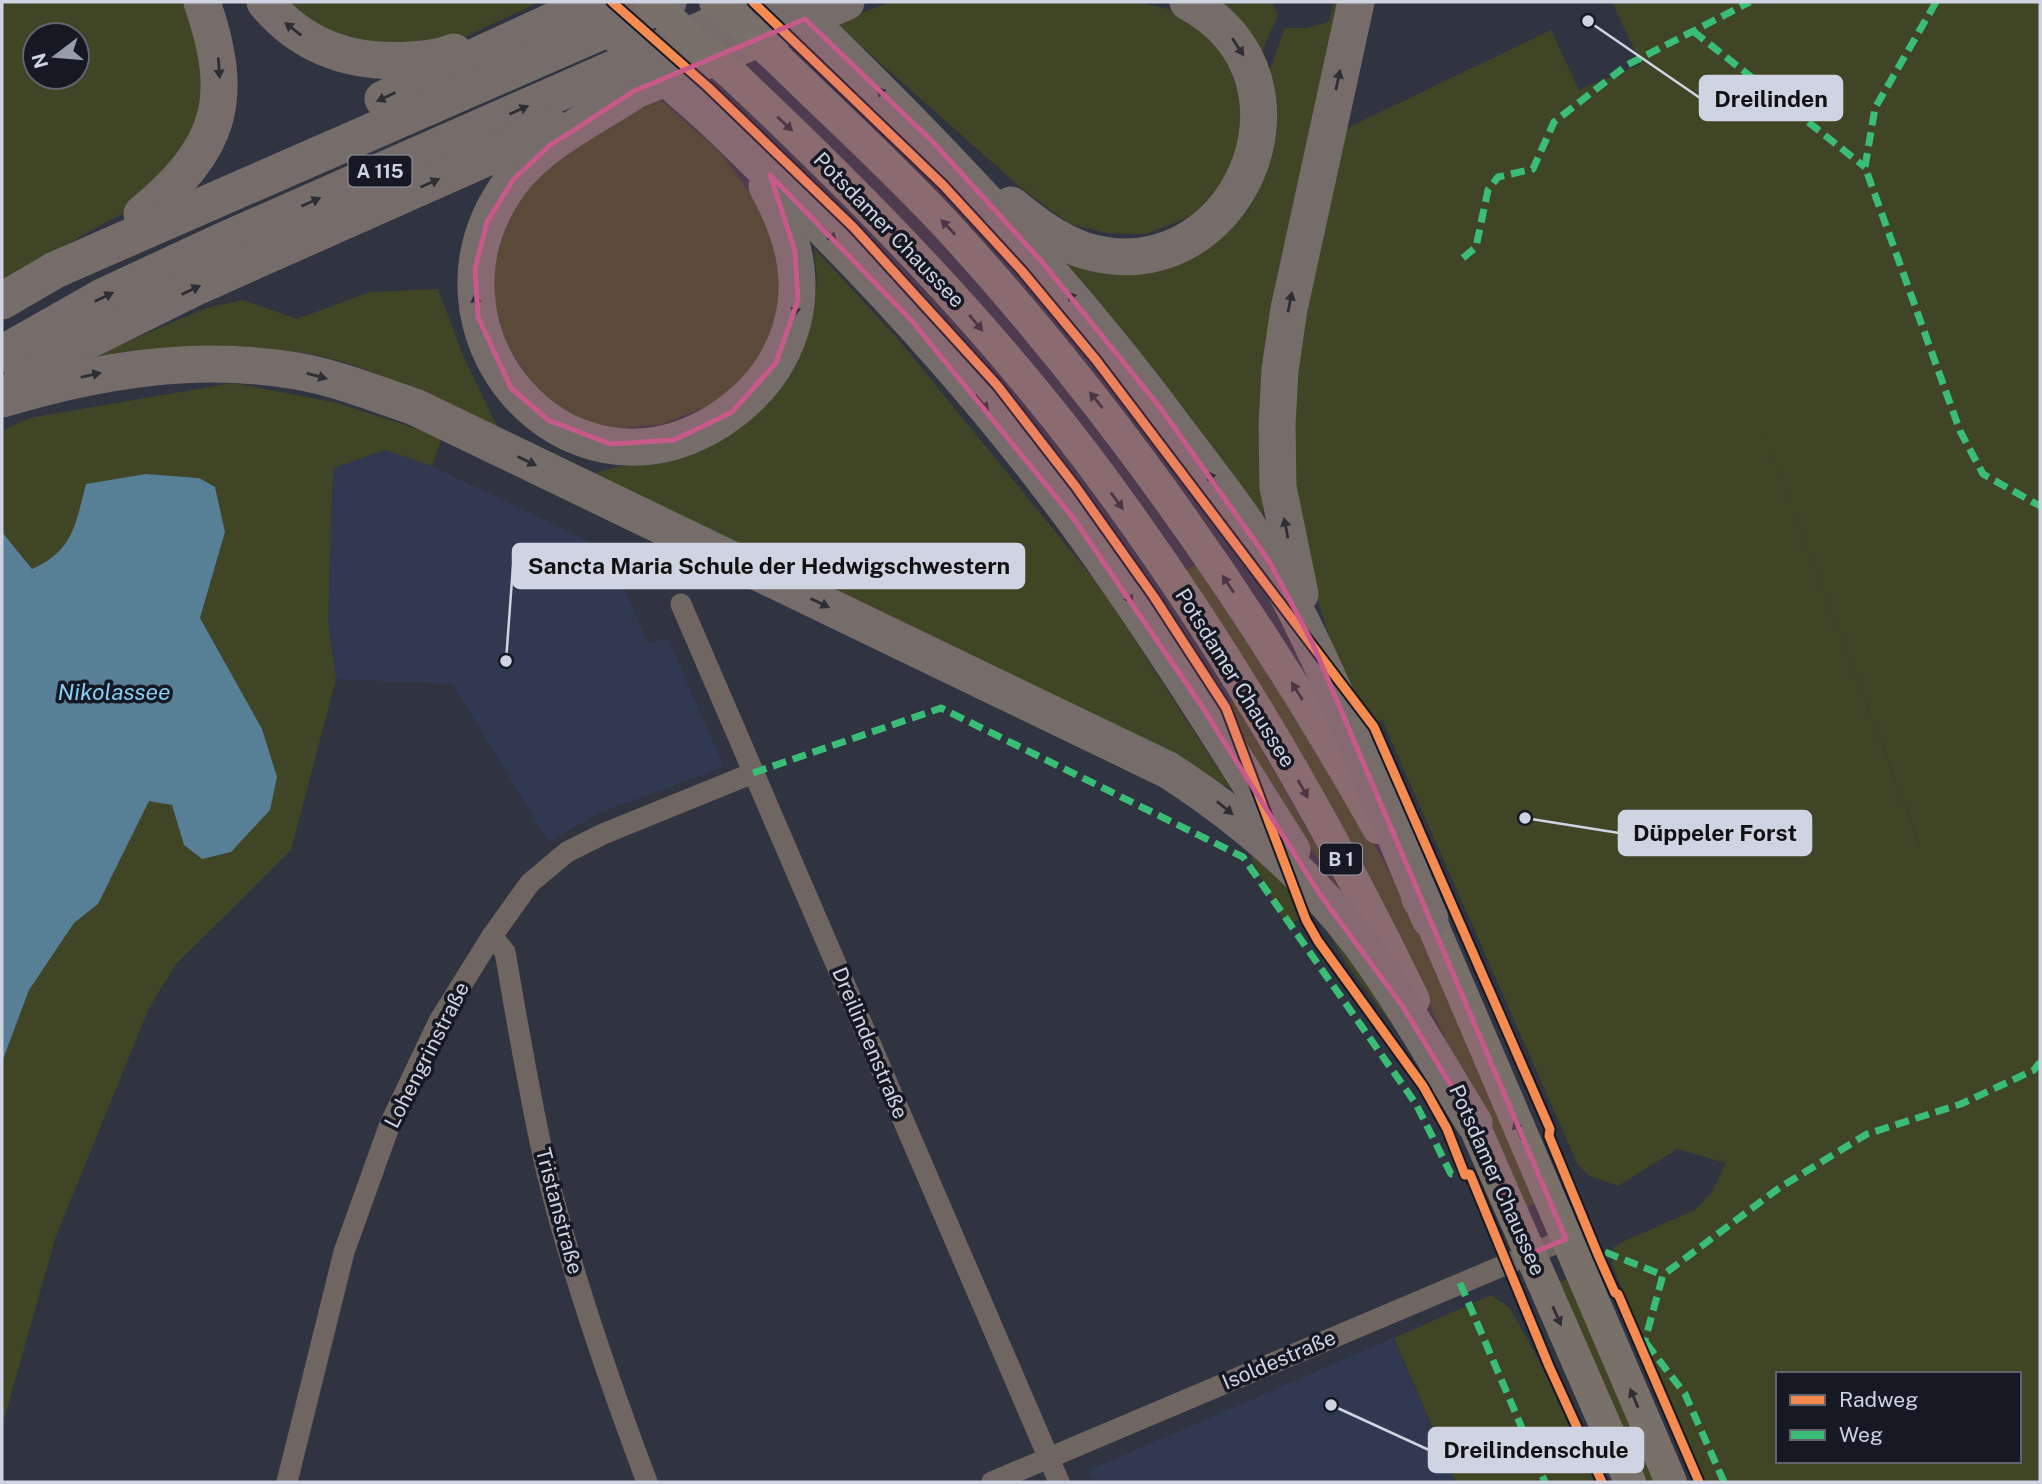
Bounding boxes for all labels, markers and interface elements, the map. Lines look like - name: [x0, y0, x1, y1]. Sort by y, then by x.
- north arrow: [21, 21, 91, 91]
- one-way arrow: [284, 22, 302, 37]
- one-way arrow: [1231, 37, 1244, 57]
- text: N: [27, 51, 52, 71]
- one-way arrow: [214, 57, 225, 79]
- one-way arrow: [1332, 69, 1343, 91]
- callout: Dreilinden: [1700, 76, 1842, 120]
- text: Dreilinden: [1714, 85, 1828, 112]
- one-way arrow: [876, 87, 893, 103]
- one-way arrow: [376, 91, 396, 103]
- one-way arrow: [509, 104, 529, 116]
- one-way arrow: [776, 116, 794, 132]
- street label: Potsdamer Chaussee: [809, 147, 970, 313]
- road number: A 115: [348, 155, 412, 186]
- one-way arrow: [420, 177, 440, 189]
- one-way arrow: [301, 196, 321, 208]
- one-way arrow: [940, 219, 956, 236]
- one-way arrow: [821, 226, 838, 243]
- one-way arrow: [181, 284, 201, 296]
- one-way arrow: [94, 291, 114, 302]
- one-way arrow: [1285, 291, 1296, 313]
- one-way arrow: [471, 292, 482, 314]
- one-way arrow: [1066, 292, 1081, 310]
- one-way arrow: [791, 295, 802, 317]
- one-way arrow: [968, 315, 983, 332]
- one-way arrow: [80, 369, 102, 380]
- one-way arrow: [306, 371, 328, 382]
- one-way arrow: [1088, 391, 1103, 409]
- one-way arrow: [974, 395, 989, 412]
- one-way arrow: [517, 456, 537, 467]
- one-way arrow: [1207, 470, 1220, 489]
- one-way arrow: [1110, 492, 1124, 510]
- one-way arrow: [1280, 517, 1291, 539]
- callout: Sancta Maria Schule der Hedwigschwestern: [513, 544, 1024, 588]
- text: Sancta Maria Schule der Hedwigschwestern: [528, 552, 1010, 579]
- one-way arrow: [1222, 575, 1235, 594]
- street label: Potsdamer Chaussee: [1170, 584, 1301, 772]
- one-way arrow: [1120, 586, 1134, 604]
- one-way arrow: [810, 597, 830, 608]
- water label: Nikolassee: [57, 678, 171, 705]
- one-way arrow: [1290, 681, 1303, 700]
- one-way arrow: [1297, 779, 1309, 798]
- one-way arrow: [1215, 801, 1233, 816]
- callout: Düppeler Forst: [1619, 811, 1811, 855]
- text: Düppeler Forst: [1633, 819, 1797, 846]
- road number: B 1: [1320, 844, 1362, 874]
- street label: Dreilindenstraße: [827, 963, 914, 1122]
- street label: Lohengrinstraße: [379, 978, 474, 1132]
- street label: Potsdamer Chaussee: [1444, 1081, 1551, 1279]
- one-way arrow: [1512, 1120, 1524, 1140]
- street label: Tristanstraße: [531, 1145, 588, 1277]
- one-way arrow: [1552, 1306, 1563, 1327]
- street label: Isoldestraße: [1218, 1324, 1339, 1395]
- legend: [1776, 1372, 2021, 1463]
- text: Radweg: [1839, 1387, 1918, 1412]
- one-way arrow: [1628, 1388, 1640, 1408]
- text: Weg: [1839, 1422, 1883, 1447]
- callout: Dreilindenschule: [1429, 1428, 1643, 1472]
- text: Dreilindenschule: [1443, 1436, 1629, 1463]

